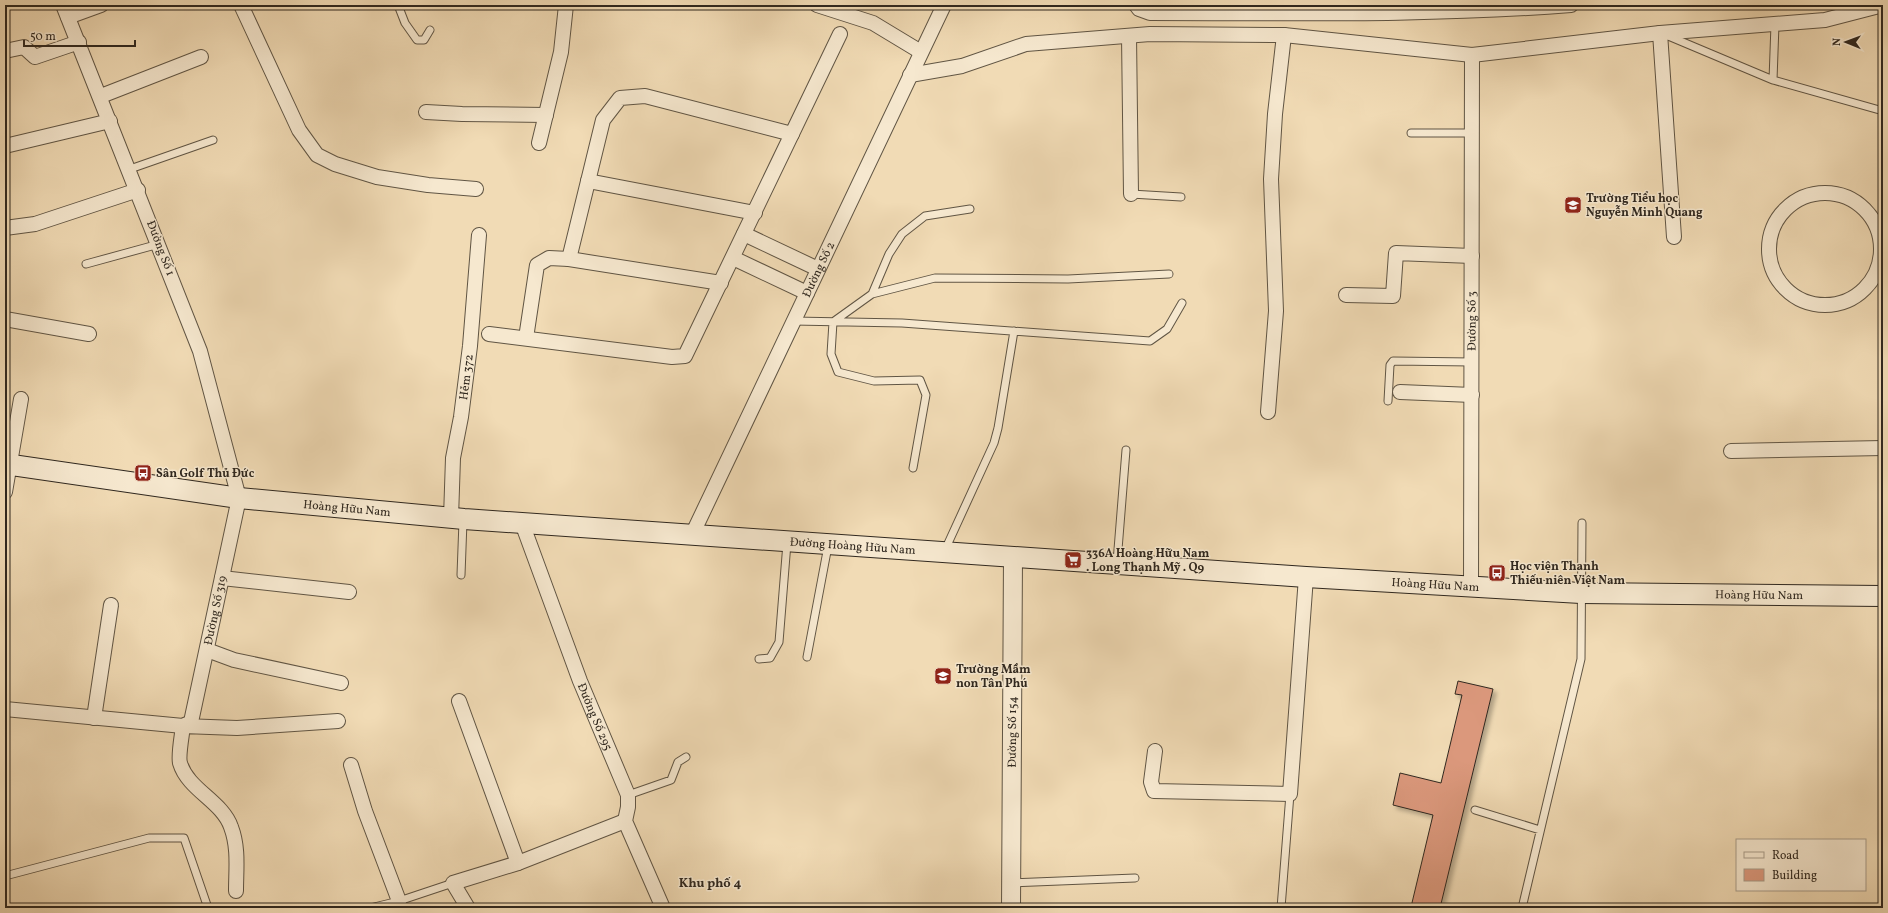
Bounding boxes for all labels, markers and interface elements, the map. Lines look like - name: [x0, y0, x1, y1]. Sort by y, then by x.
- scale bar: [24, 22, 135, 48]
- north arrow: [1826, 22, 1866, 62]
- text: 50 m: [30, 29, 56, 45]
- text: N: [1830, 38, 1845, 46]
- place label: Trường Tiểu học Nguyễn Minh Quang: [1586, 191, 1703, 221]
- school or university icon: Trường Tiểu học Nguyễn Minh Quang: [1563, 195, 1583, 215]
- street label: Đường Số 1: [142, 218, 178, 278]
- street label: Đường Số 2: [799, 239, 839, 300]
- street label: Đường Số 3: [1464, 291, 1481, 351]
- street label: Hẻm 372: [456, 353, 478, 401]
- bus stop icon: Sân Golf Thủ Đức: [133, 463, 153, 483]
- place label: Sân Golf Thủ Đức: [156, 466, 255, 482]
- street label: Hoàng Hữu Nam: [302, 497, 392, 521]
- street label: Đường Hoàng Hữu Nam: [789, 534, 916, 559]
- place label: 336A Hoàng Hữu Nam . Long Thạnh Mỹ . Q9: [1086, 546, 1210, 576]
- supermarket icon: 336A Hoàng Hữu Nam . Long Thạnh Mỹ . Q9: [1063, 550, 1083, 570]
- place label: Học viện Thanh Thiếu niên Việt Nam: [1510, 559, 1626, 589]
- bus stop icon: Học viện Thanh Thiếu niên Việt Nam: [1487, 563, 1507, 583]
- street label: Đường Số 319: [201, 574, 231, 647]
- street label: Hoàng Hữu Nam: [1391, 575, 1480, 596]
- street label: Hoàng Hữu Nam: [1715, 587, 1803, 604]
- place label: Trường Mầm non Tân Phú: [956, 662, 1031, 692]
- school or university icon: Trường Mầm non Tân Phú: [933, 666, 953, 686]
- street label: Đường Số 295: [573, 681, 615, 753]
- street label: Đường Số 154: [1005, 696, 1021, 768]
- legend: [1736, 839, 1866, 891]
- text: Road: [1772, 848, 1799, 864]
- text: Building: [1772, 868, 1817, 884]
- district label: Khu phố 4: [679, 875, 741, 893]

